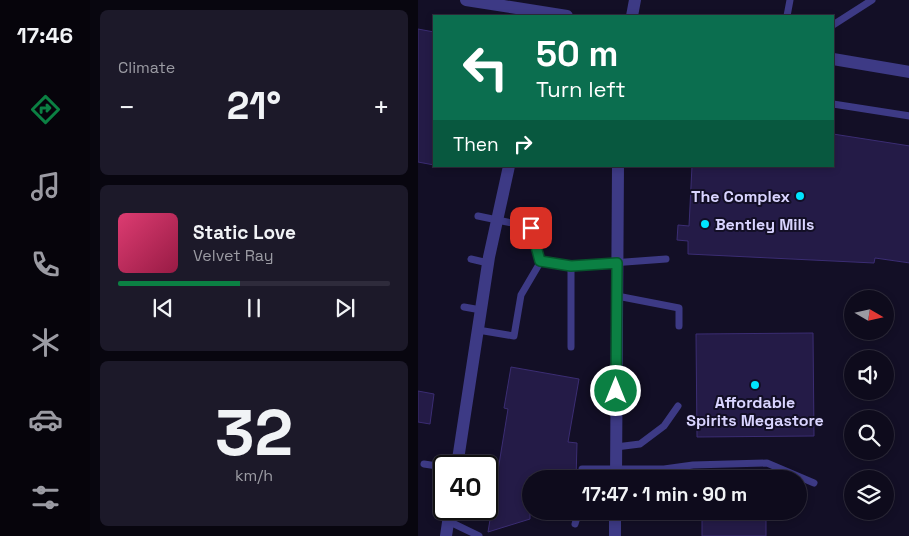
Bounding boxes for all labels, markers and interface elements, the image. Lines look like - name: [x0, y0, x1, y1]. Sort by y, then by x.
- text: 17:46: [17, 21, 73, 49]
- text: 50 m: [536, 32, 618, 76]
- icon: left: [453, 35, 518, 100]
- text: Climate: [118, 57, 175, 78]
- text: Turn left: [536, 75, 626, 103]
- text: 21°: [227, 82, 281, 130]
- text: −: [118, 89, 135, 125]
- text: +: [373, 89, 390, 125]
- icon: directions: [28, 92, 63, 127]
- icon: right: [509, 130, 537, 158]
- text: Then: [453, 132, 499, 157]
- icon: music: [28, 169, 63, 204]
- place label: The Complex: [691, 186, 791, 207]
- marker: The Complex: [794, 190, 806, 202]
- pin: [510, 207, 552, 249]
- icon: arrive: [517, 214, 545, 242]
- place label: Bentley Mills: [715, 214, 814, 235]
- marker: Bentley Mills: [699, 218, 711, 230]
- text: Static Love: [193, 220, 296, 245]
- text: Velvet Ray: [193, 245, 274, 266]
- icon: phone: [28, 247, 63, 282]
- north arrow: [844, 290, 894, 340]
- map controls: [844, 290, 894, 520]
- icon: previous: [149, 294, 177, 322]
- icon: pause: [240, 294, 268, 322]
- icon: next: [331, 294, 359, 322]
- icon: climate: [28, 325, 63, 360]
- button: sound: [844, 350, 894, 400]
- position arrow: [589, 364, 641, 416]
- marker: Affordable Spirits Megastore: [749, 379, 761, 391]
- text: 32: [215, 391, 293, 474]
- place label: Affordable Spirits Megastore: [686, 392, 824, 431]
- icon: car: [28, 402, 63, 437]
- button: search: [844, 410, 894, 460]
- speed limit sign: 40: [433, 455, 498, 520]
- text: km/h: [235, 465, 273, 486]
- button: layers: [844, 470, 894, 520]
- icon: filters: [28, 480, 63, 515]
- text: 17:47 · 1 min · 90 m: [582, 482, 747, 507]

